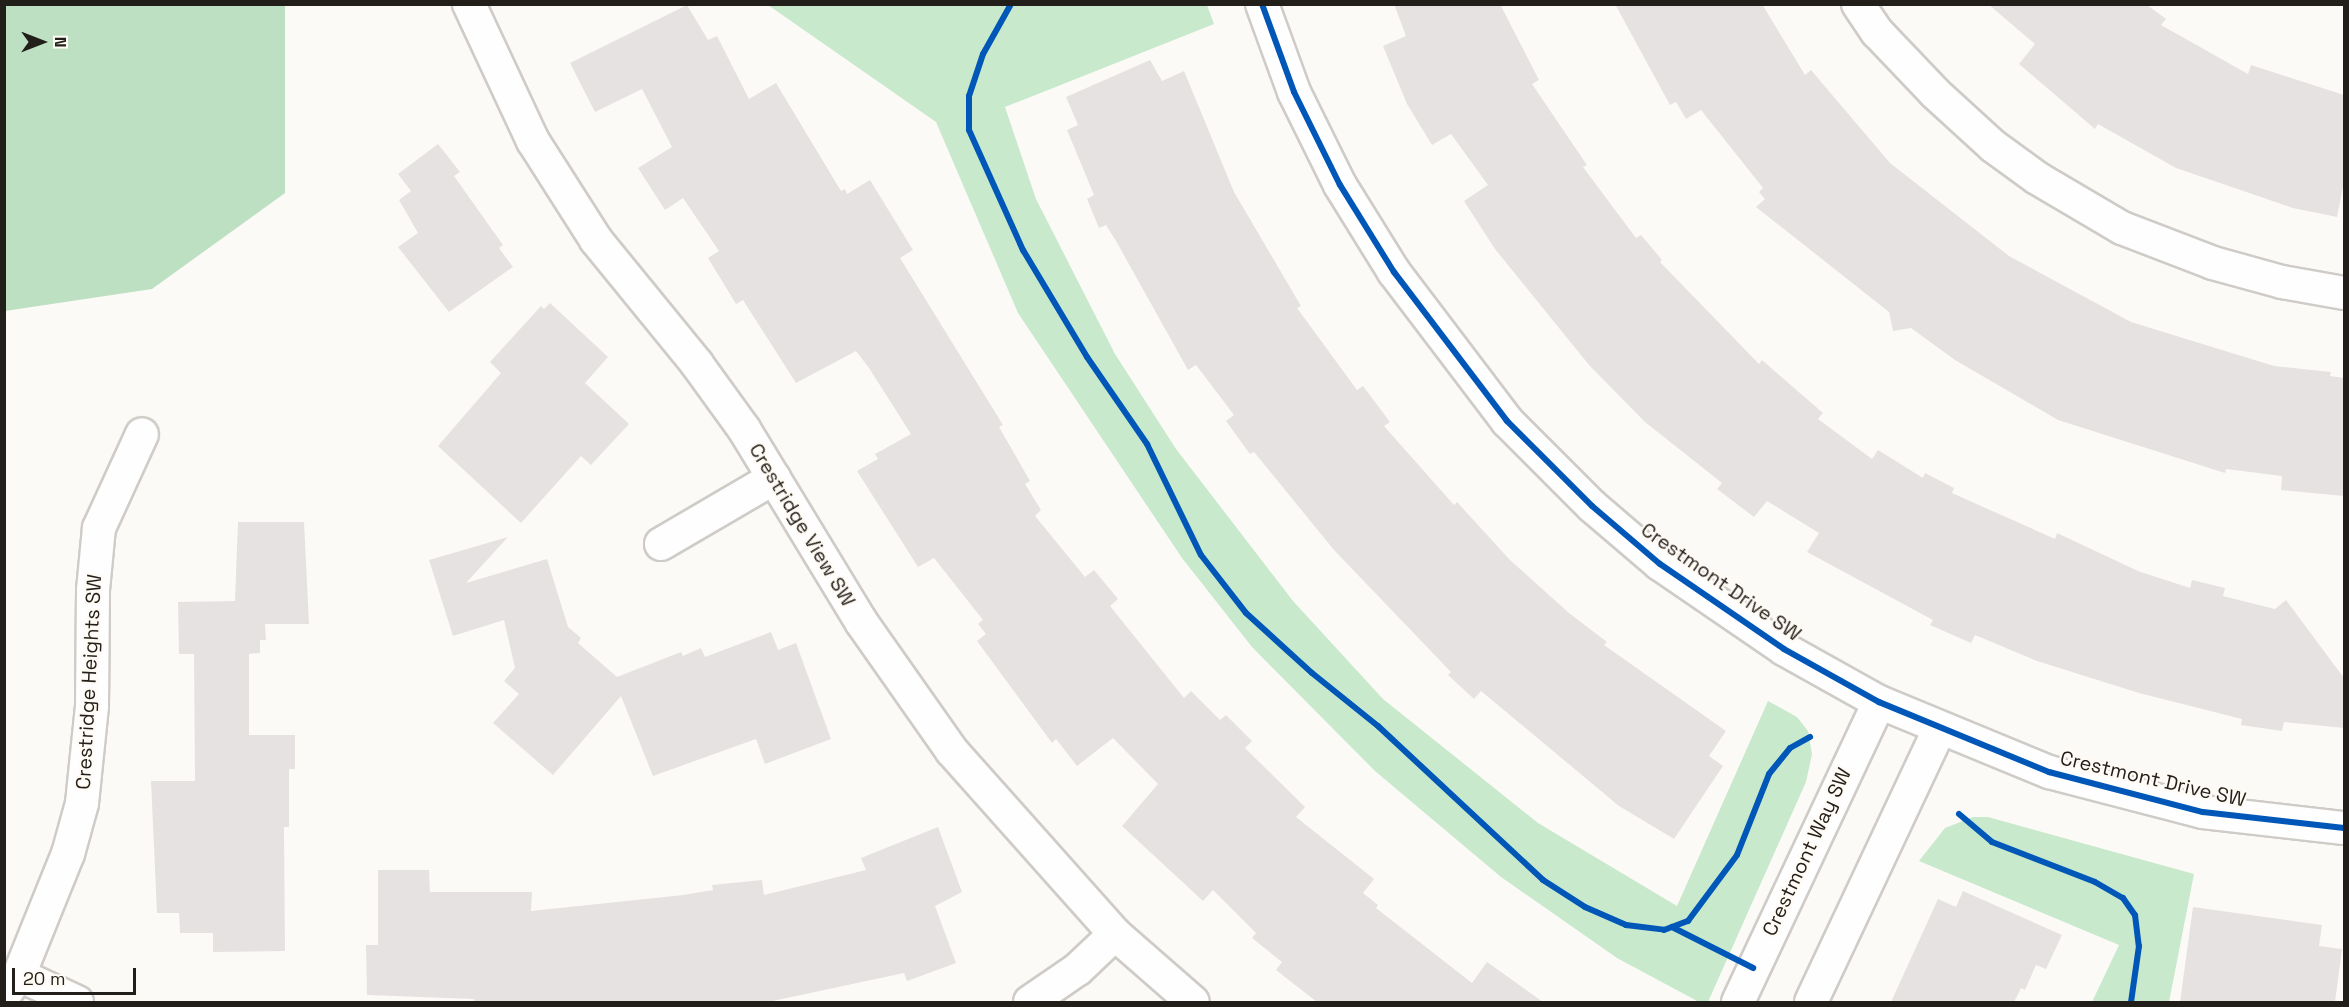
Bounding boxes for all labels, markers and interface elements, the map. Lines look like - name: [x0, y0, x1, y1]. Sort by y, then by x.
- north arrow: [12, 12, 72, 72]
- text: N: [50, 37, 71, 47]
- street label: Crestridge View SW: [744, 439, 860, 611]
- street label: Crestmont Drive SW: [1636, 518, 1806, 646]
- street label: Crestridge Heights SW: [71, 574, 107, 790]
- street label: Crestmont Drive SW: [2058, 746, 2248, 812]
- street label: Crestmont Way SW: [1757, 764, 1857, 940]
- scale bar: [15, 956, 140, 994]
- text: 20 m: [23, 967, 66, 990]

